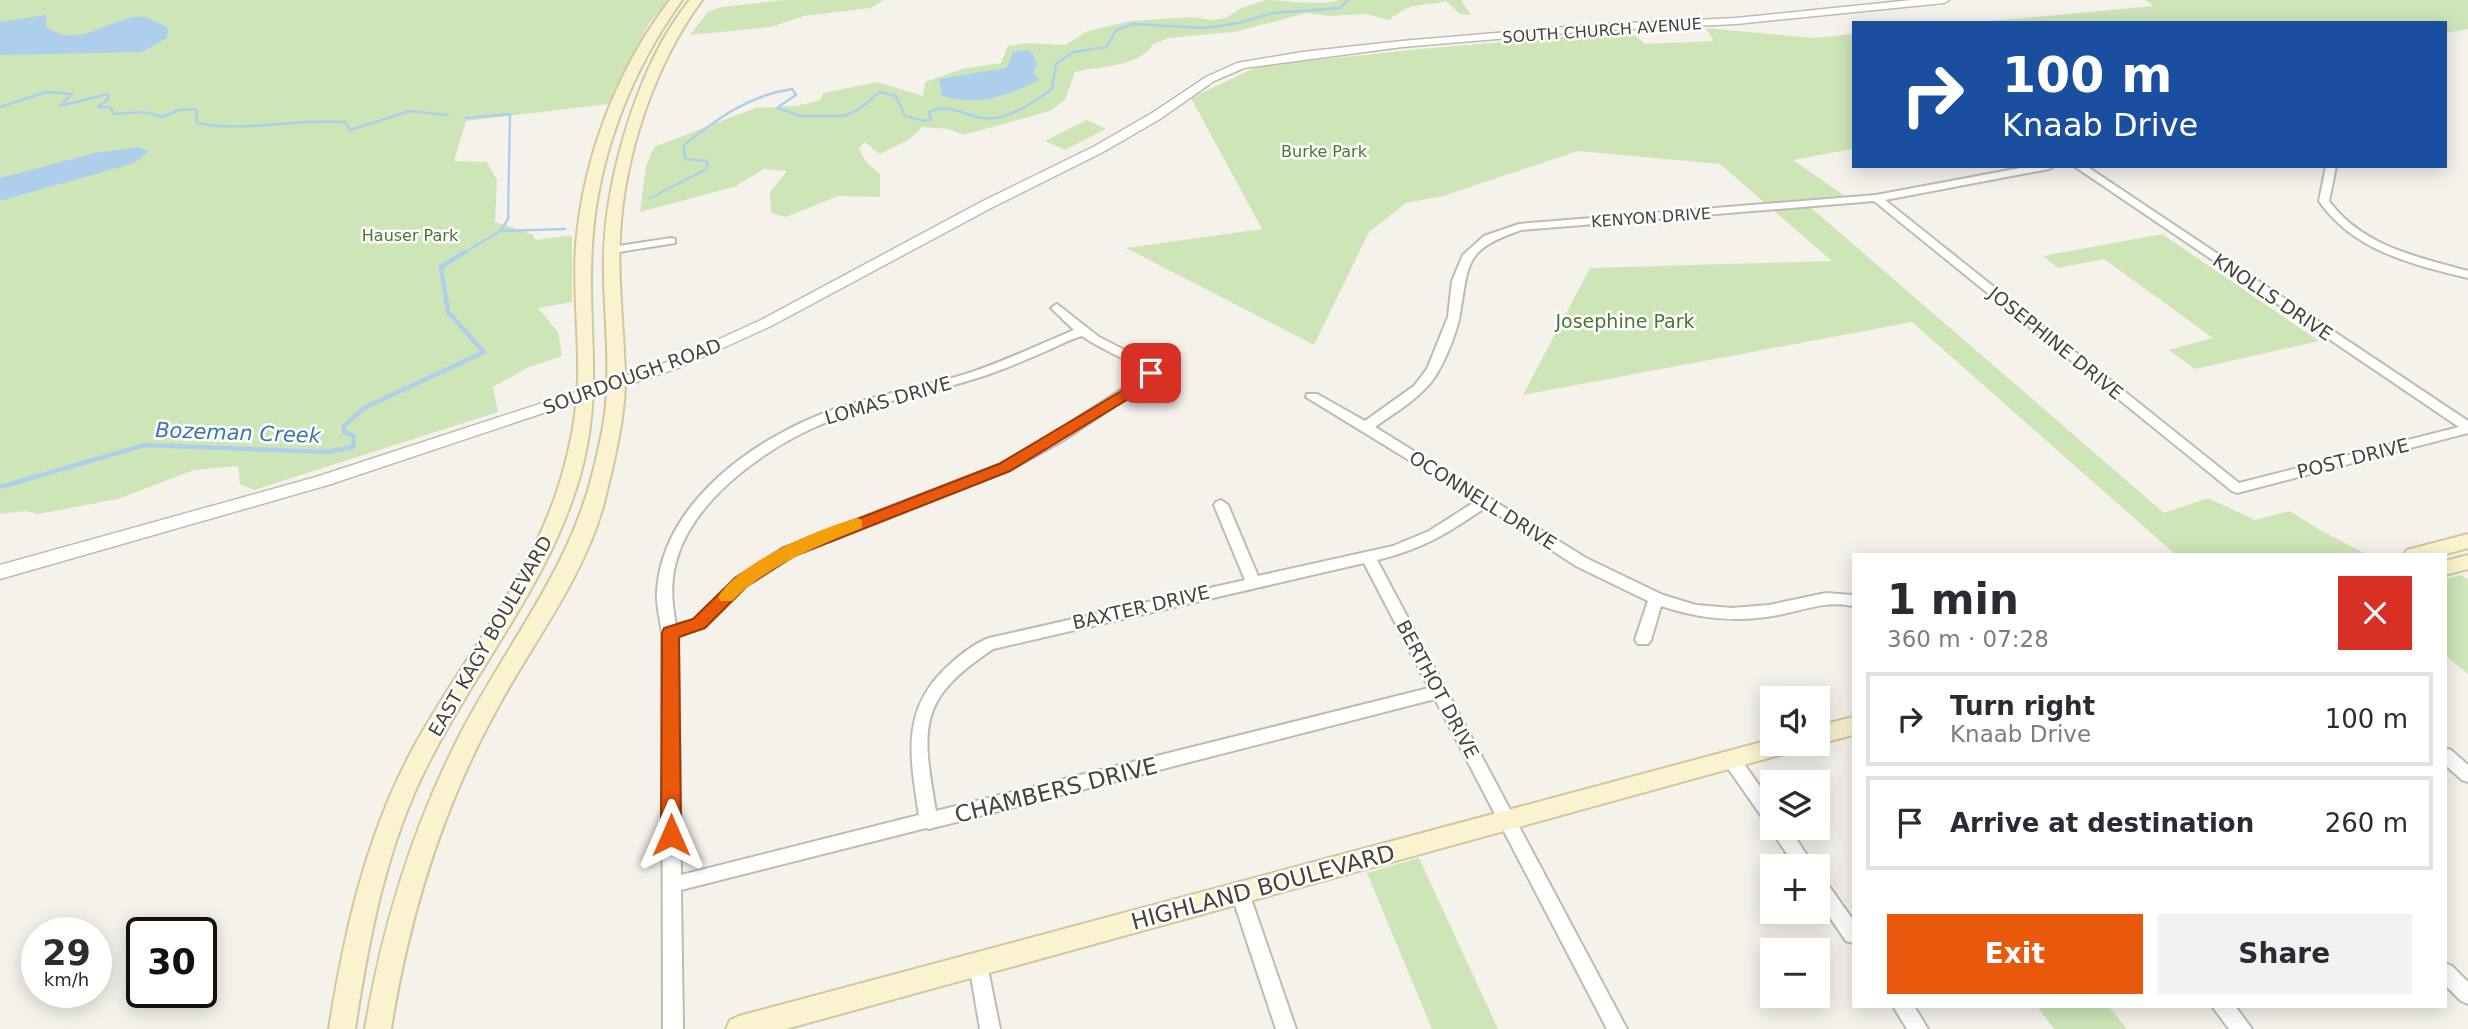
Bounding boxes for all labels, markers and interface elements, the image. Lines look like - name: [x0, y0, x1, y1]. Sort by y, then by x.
- street label: SOUTH CHURCH AVENUE: [1502, 14, 1702, 47]
- text: 100 m: [2002, 47, 2172, 104]
- icon: right: [1887, 49, 1978, 140]
- text: Knaab Drive: [2002, 106, 2198, 144]
- park label: Burke Park: [1281, 142, 1368, 161]
- street label: KENYON DRIVE: [1590, 204, 1712, 231]
- park label: Hauser Park: [362, 226, 459, 245]
- street label: KNOLLS DRIVE: [2209, 249, 2337, 345]
- street label: JOSEPHINE DRIVE: [1984, 281, 2128, 404]
- park label: Josephine Park: [1554, 310, 1695, 332]
- street label: SOURDOUGH ROAD: [540, 333, 724, 419]
- pin: [1121, 343, 1181, 403]
- icon: arrive: [1132, 354, 1170, 392]
- street label: LOMAS DRIVE: [822, 371, 954, 429]
- water label: Bozeman Creek: [155, 418, 322, 448]
- street label: POST DRIVE: [2295, 433, 2411, 483]
- street label: OCONNELL DRIVE: [1405, 446, 1561, 554]
- street label: EAST KAGY BOULEVARD: [424, 532, 556, 740]
- text: 1 min: [1887, 575, 2019, 624]
- button: close: [2338, 576, 2412, 650]
- street label: BAXTER DRIVE: [1070, 581, 1212, 633]
- street label: BERTHOT DRIVE: [1392, 616, 1484, 762]
- text: 360 m · 07:28: [1887, 626, 2049, 652]
- map controls: [1760, 686, 1830, 1008]
- button: sound: [1760, 686, 1830, 756]
- text: Turn right: [1950, 691, 2095, 721]
- icon: right: [1891, 700, 1929, 738]
- text: 100 m: [2325, 704, 2408, 734]
- text: Knaab Drive: [1950, 721, 2091, 747]
- street label: CHAMBERS DRIVE: [952, 752, 1160, 828]
- button: layers: [1760, 770, 1830, 840]
- position arrow: [634, 798, 708, 872]
- icon: arrive: [1891, 804, 1929, 842]
- text: Arrive at destination: [1950, 808, 2254, 838]
- text: 260 m: [2325, 808, 2408, 838]
- street label: HIGHLAND BOULEVARD: [1128, 839, 1398, 935]
- button: +: [1760, 854, 1830, 924]
- button: Exit: [1887, 914, 2143, 994]
- button: Share: [2157, 914, 2412, 994]
- speed limit sign: 30: [126, 917, 217, 1008]
- text: 29: [42, 933, 91, 973]
- button: −: [1760, 938, 1830, 1008]
- text: km/h: [44, 969, 89, 990]

